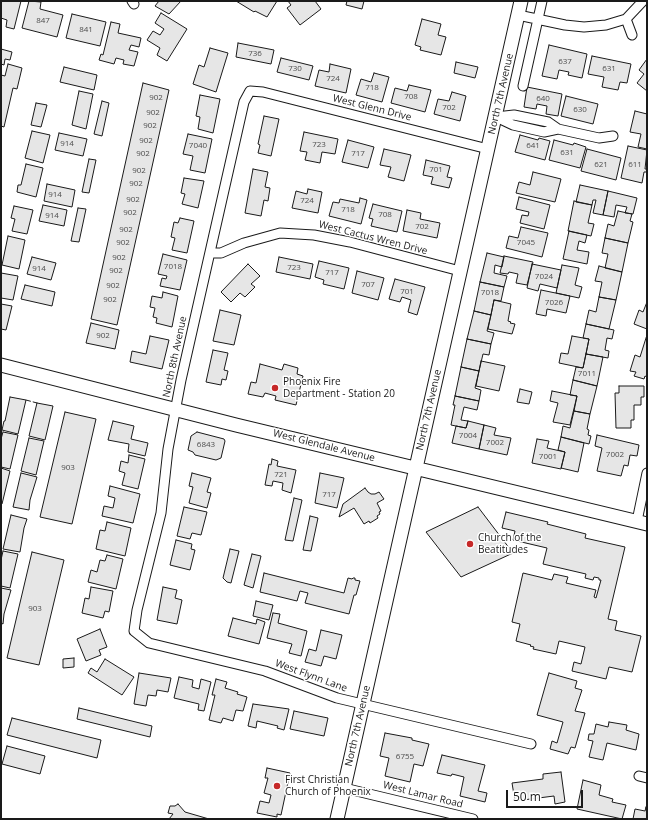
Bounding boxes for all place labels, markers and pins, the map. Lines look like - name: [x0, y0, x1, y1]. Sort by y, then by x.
- place label: Phoenix Fire Department - Station 20: [283, 376, 395, 400]
- marker: Phoenix Fire Department - Station 20: [270, 383, 280, 393]
- place label: Church of the Beatitudes: [478, 532, 541, 556]
- marker: Church of the Beatitudes: [465, 539, 475, 549]
- place label: First Christian Church of Phoenix: [285, 774, 371, 798]
- marker: First Christian Church of Phoenix: [272, 781, 282, 791]

